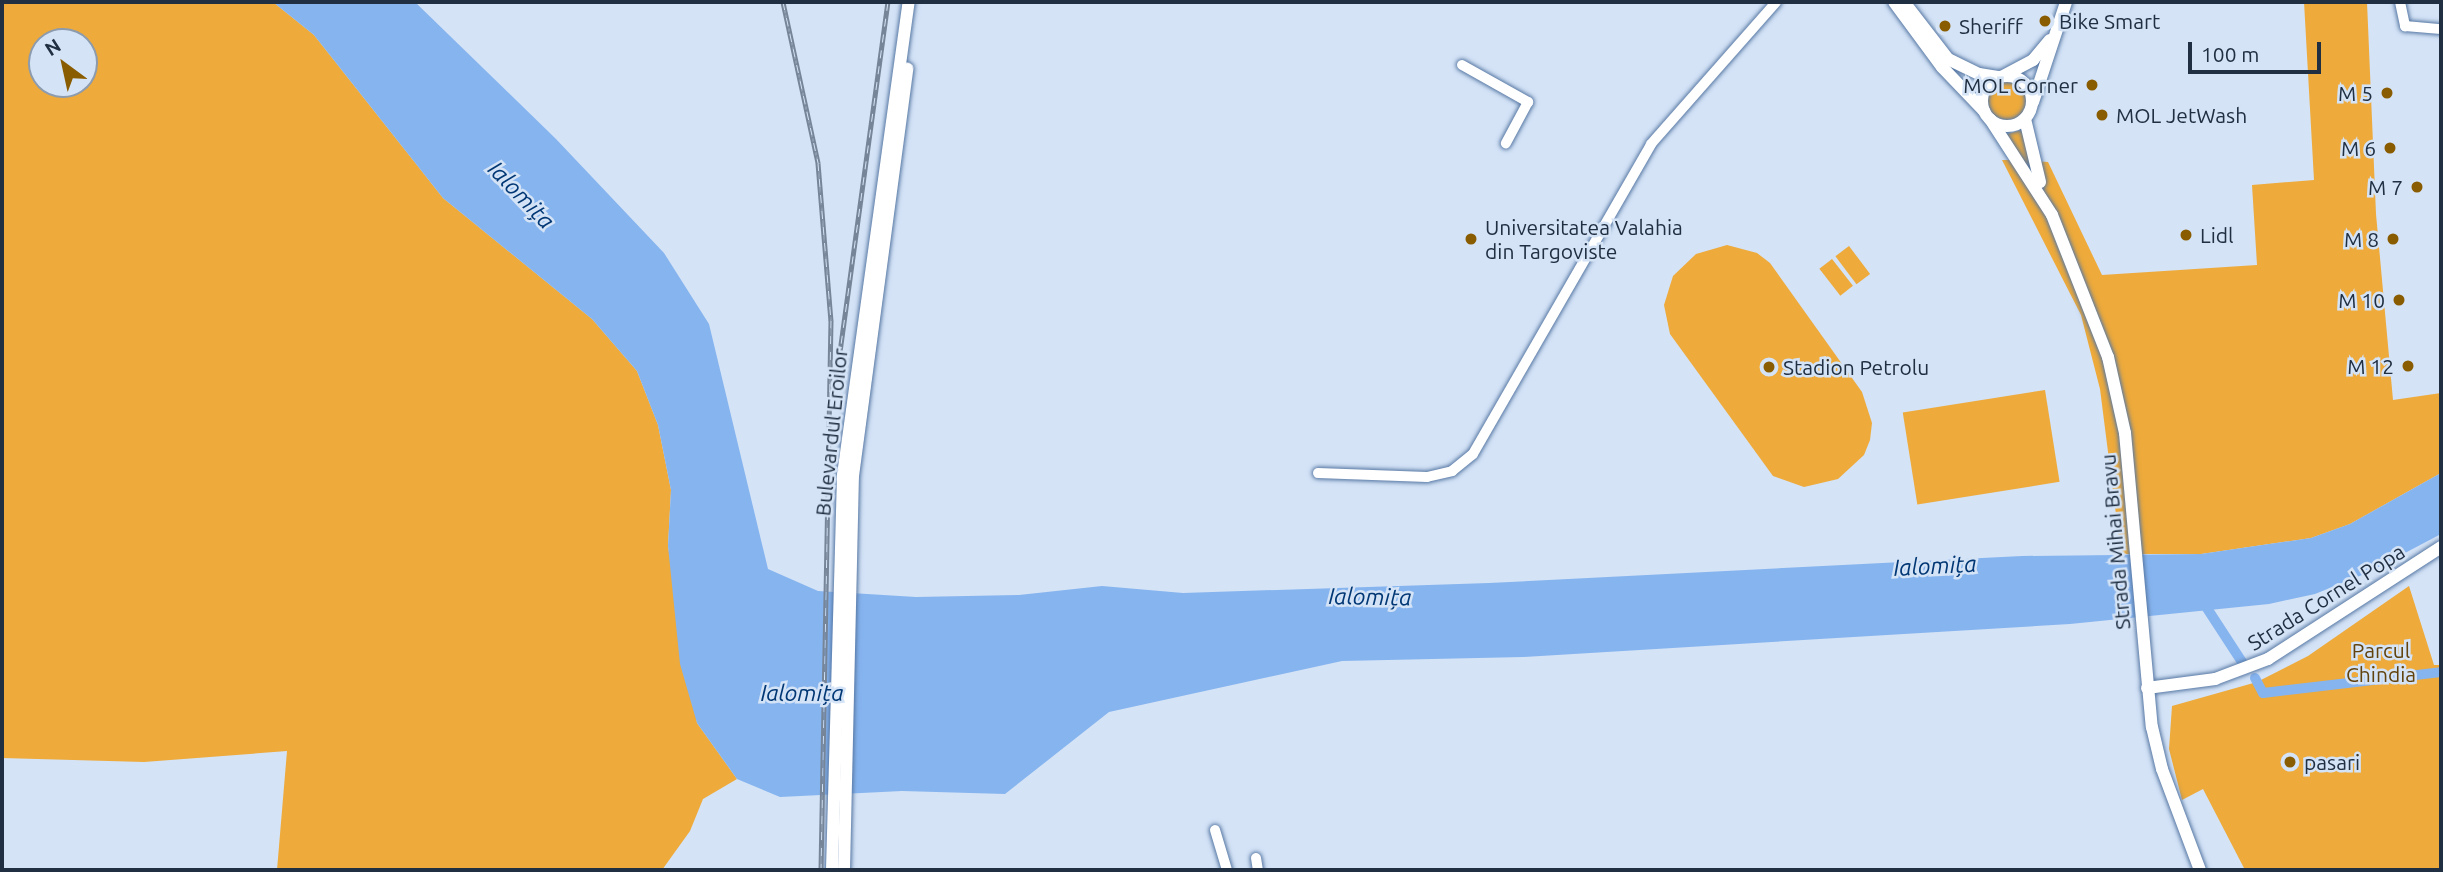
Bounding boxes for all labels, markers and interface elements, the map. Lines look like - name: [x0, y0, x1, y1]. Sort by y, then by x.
- place label: Bike Smart: [2059, 8, 2160, 34]
- place label: Sheriff: [1959, 13, 2023, 39]
- marker: Bike Smart: [2037, 13, 2053, 29]
- marker: Sheriff: [1937, 18, 1953, 34]
- north arrow: [28, 28, 98, 98]
- scale bar: [2191, 28, 2324, 72]
- text: N: [41, 34, 65, 60]
- text: 100 m: [2201, 42, 2259, 66]
- place label: MOL Corner: [1963, 72, 2078, 98]
- marker: MOL Corner: [2084, 77, 2100, 93]
- place label: M 5: [2338, 80, 2373, 106]
- marker: M 5: [2379, 85, 2395, 101]
- place label: MOL JetWash: [2116, 102, 2247, 128]
- marker: MOL JetWash: [2094, 107, 2110, 123]
- place label: M 6: [2341, 135, 2376, 161]
- marker: M 6: [2382, 140, 2398, 156]
- water label: Ialomița: [482, 155, 560, 235]
- place label: M 7: [2368, 174, 2403, 200]
- marker: M 7: [2409, 179, 2425, 195]
- place label: Universitatea Valahia din Targoviste: [1485, 214, 1683, 264]
- place label: Lidl: [2200, 222, 2234, 248]
- place label: M 8: [2344, 226, 2379, 252]
- marker: Lidl: [2178, 227, 2194, 243]
- marker: Universitatea Valahia din Targoviste: [1463, 231, 1479, 247]
- marker: M 8: [2385, 231, 2401, 247]
- place label: M 10: [2338, 287, 2385, 313]
- marker: M 10: [2391, 292, 2407, 308]
- street label: Bulevardul Eroilor: [810, 347, 852, 517]
- place label: M 12: [2347, 353, 2394, 379]
- place label: Stadion Petrolu: [1783, 354, 1929, 380]
- marker: M 12: [2400, 358, 2416, 374]
- marker: Stadion Petrolu: [1761, 359, 1777, 375]
- street label: Strada Mihai Bravu: [2095, 453, 2135, 631]
- street label: Strada Cornel Popa: [2243, 538, 2409, 656]
- water label: Ialomița: [1893, 550, 1977, 582]
- water label: Ialomița: [1328, 582, 1412, 612]
- park label: Parcul Chindia: [2346, 637, 2416, 687]
- water label: Ialomița: [760, 679, 844, 707]
- place label: pasari: [2304, 749, 2360, 775]
- marker: pasari: [2282, 754, 2298, 770]

